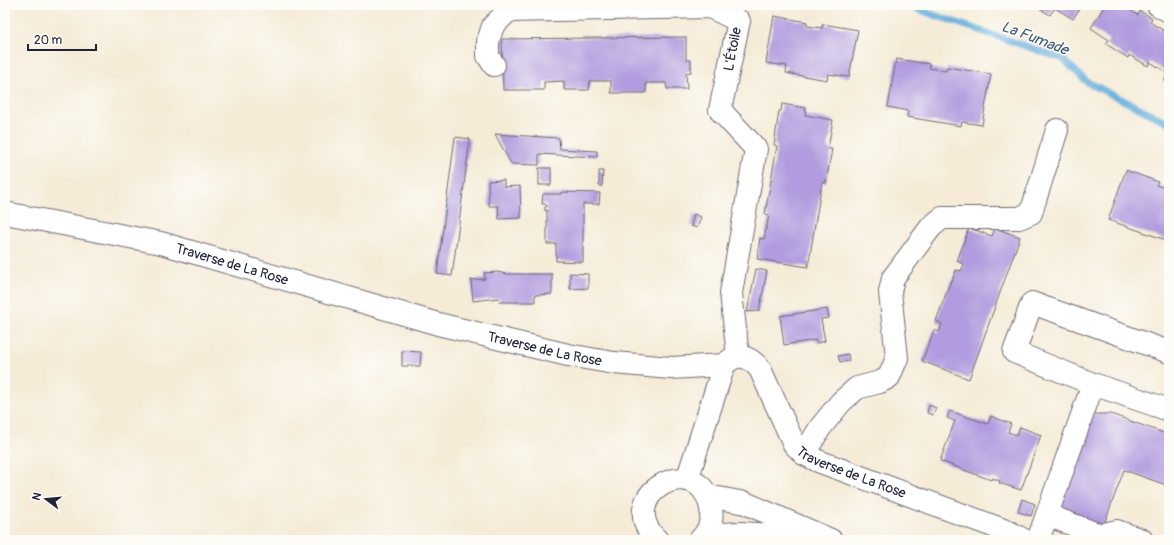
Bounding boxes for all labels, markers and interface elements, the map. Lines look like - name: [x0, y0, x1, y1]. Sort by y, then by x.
- water label: La Fumade: [999, 17, 1072, 60]
- street label: L'Étoile: [719, 25, 745, 73]
- scale bar: [28, 26, 96, 52]
- text: 20 m: [34, 33, 63, 48]
- street label: Traverse de La Rose: [174, 240, 290, 289]
- street label: Traverse de La Rose: [486, 328, 603, 370]
- street label: Traverse de La Rose: [792, 443, 908, 502]
- north arrow: [26, 479, 66, 519]
- text: N: [30, 490, 44, 502]

